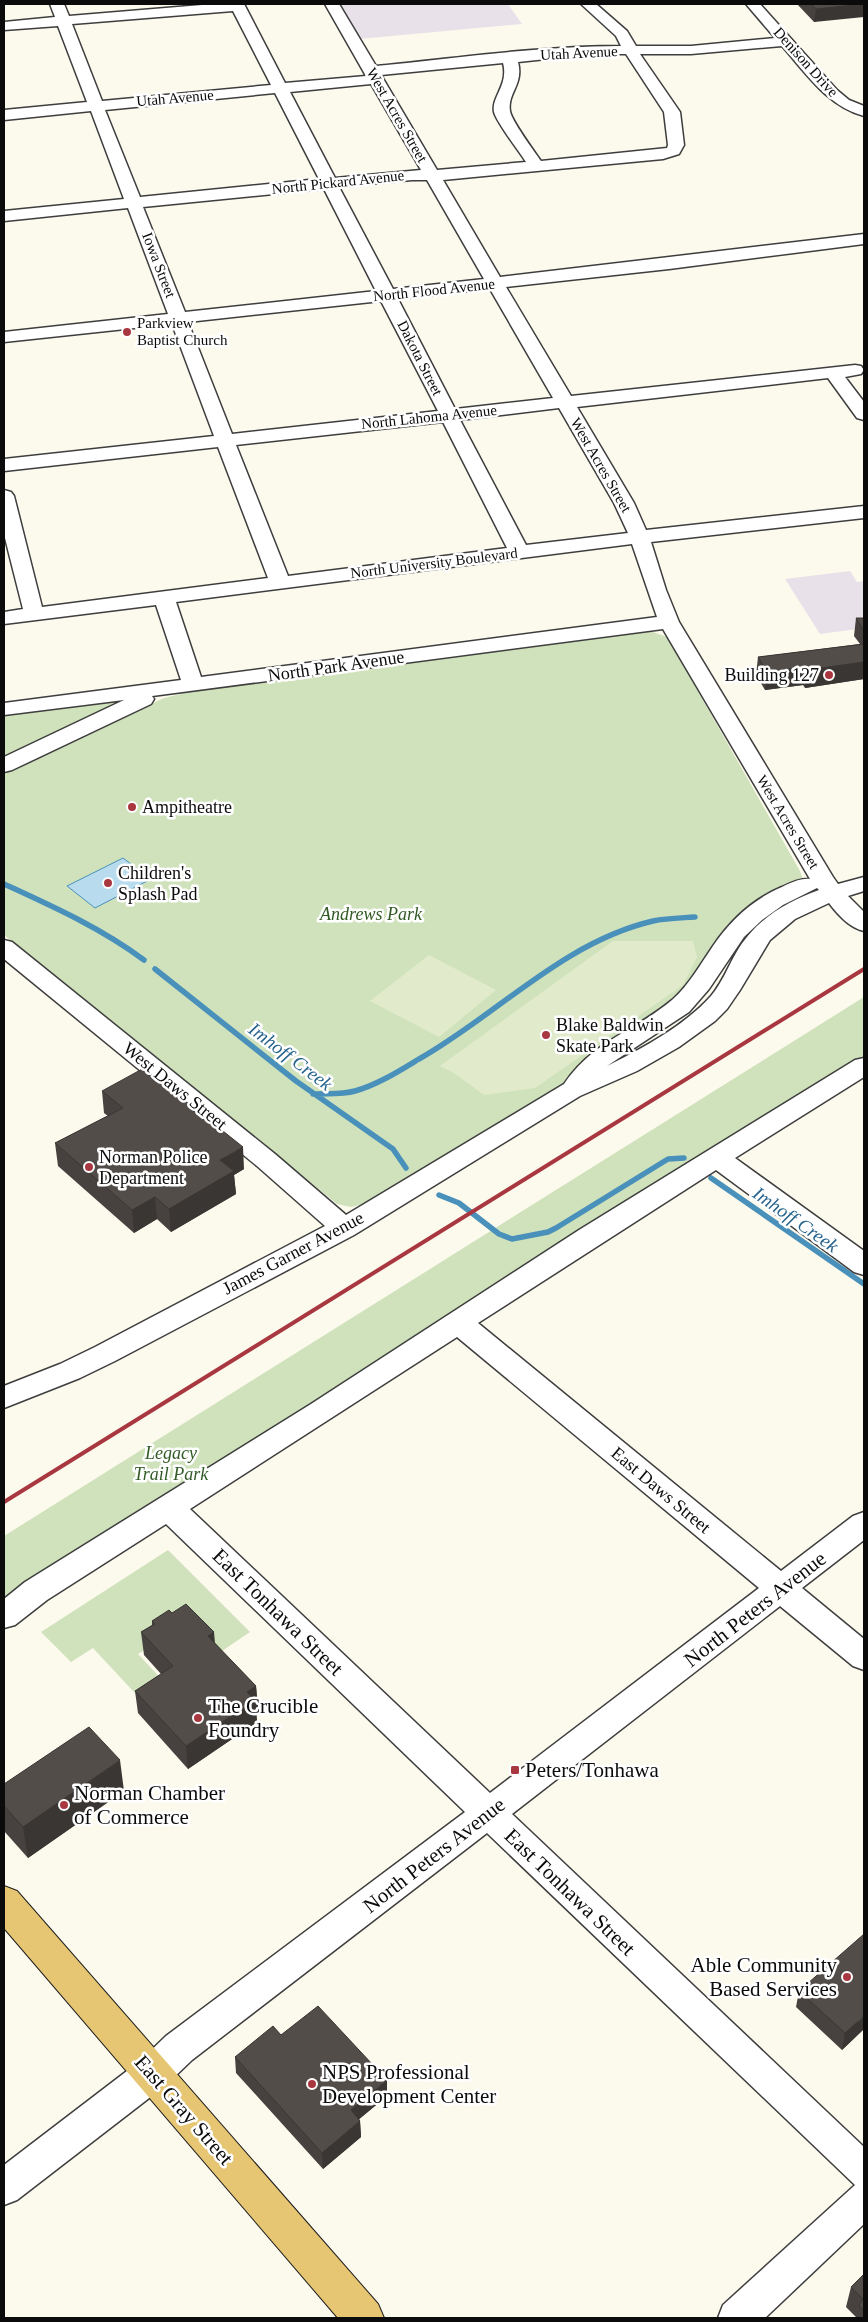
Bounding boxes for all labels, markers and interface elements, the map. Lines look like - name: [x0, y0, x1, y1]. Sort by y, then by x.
- street label: Denison Drive: [771, 24, 842, 100]
- street label: Utah Avenue: [540, 43, 619, 63]
- street label: West Acres Street: [364, 65, 431, 166]
- street label: Utah Avenue: [136, 87, 215, 109]
- street label: North Pickard Avenue: [271, 167, 405, 197]
- street label: Iowa Street: [139, 230, 179, 301]
- street label: North Flood Avenue: [372, 276, 496, 304]
- place label: Parkview Baptist Church: [137, 315, 228, 348]
- street label: Dakota Street: [394, 318, 446, 399]
- marker: Parkview Baptist Church: [121, 326, 133, 338]
- street label: North Lahoma Avenue: [360, 402, 498, 432]
- street label: West Acres Street: [568, 415, 635, 516]
- street label: North University Boulevard: [349, 545, 519, 581]
- street label: North Park Avenue: [266, 647, 406, 685]
- place label: Building 127: [724, 665, 819, 685]
- marker: Building 127: [823, 669, 835, 681]
- street label: West Acres Street: [754, 772, 823, 872]
- place label: Ampitheatre: [142, 797, 232, 817]
- marker: Ampitheatre: [126, 801, 138, 813]
- place label: Children's Splash Pad: [118, 863, 198, 904]
- marker: Children's Splash Pad: [102, 877, 114, 889]
- park label: Andrews Park: [319, 904, 423, 924]
- place label: Blake Baldwin Skate Park: [556, 1015, 663, 1056]
- water label: Imhoff Creek: [244, 1018, 337, 1095]
- marker: Blake Baldwin Skate Park: [540, 1029, 552, 1041]
- street label: West Daws Street: [119, 1038, 231, 1134]
- place label: Norman Police Department: [99, 1147, 207, 1188]
- marker: Norman Police Department: [83, 1161, 95, 1173]
- water label: Imhoff Creek: [748, 1182, 843, 1257]
- street label: James Garner Avenue: [219, 1207, 367, 1299]
- park label: Legacy Trail Park: [134, 1443, 209, 1484]
- street label: East Daws Street: [607, 1443, 715, 1537]
- street label: East Tonhawa Street: [208, 1544, 348, 1680]
- street label: North Peters Avenue: [679, 1546, 831, 1672]
- place label: The Crucible Foundry: [208, 1694, 318, 1742]
- marker: The Crucible Foundry: [192, 1712, 204, 1724]
- place label: Peters/Tonhawa: [525, 1758, 660, 1782]
- marker: Peters/Tonhawa: [509, 1764, 521, 1776]
- place label: Norman Chamber of Commerce: [74, 1781, 225, 1829]
- street label: North Peters Avenue: [358, 1792, 510, 1918]
- marker: Norman Chamber of Commerce: [58, 1799, 70, 1811]
- street label: East Tonhawa Street: [500, 1824, 640, 1960]
- place label: Able Community Based Services: [691, 1953, 837, 2001]
- marker: Able Community Based Services: [841, 1971, 853, 1983]
- street label: East Gray Street: [130, 2050, 238, 2170]
- place label: NPS Professional Development Center: [322, 2060, 496, 2108]
- marker: NPS Professional Development Center: [306, 2078, 318, 2090]

